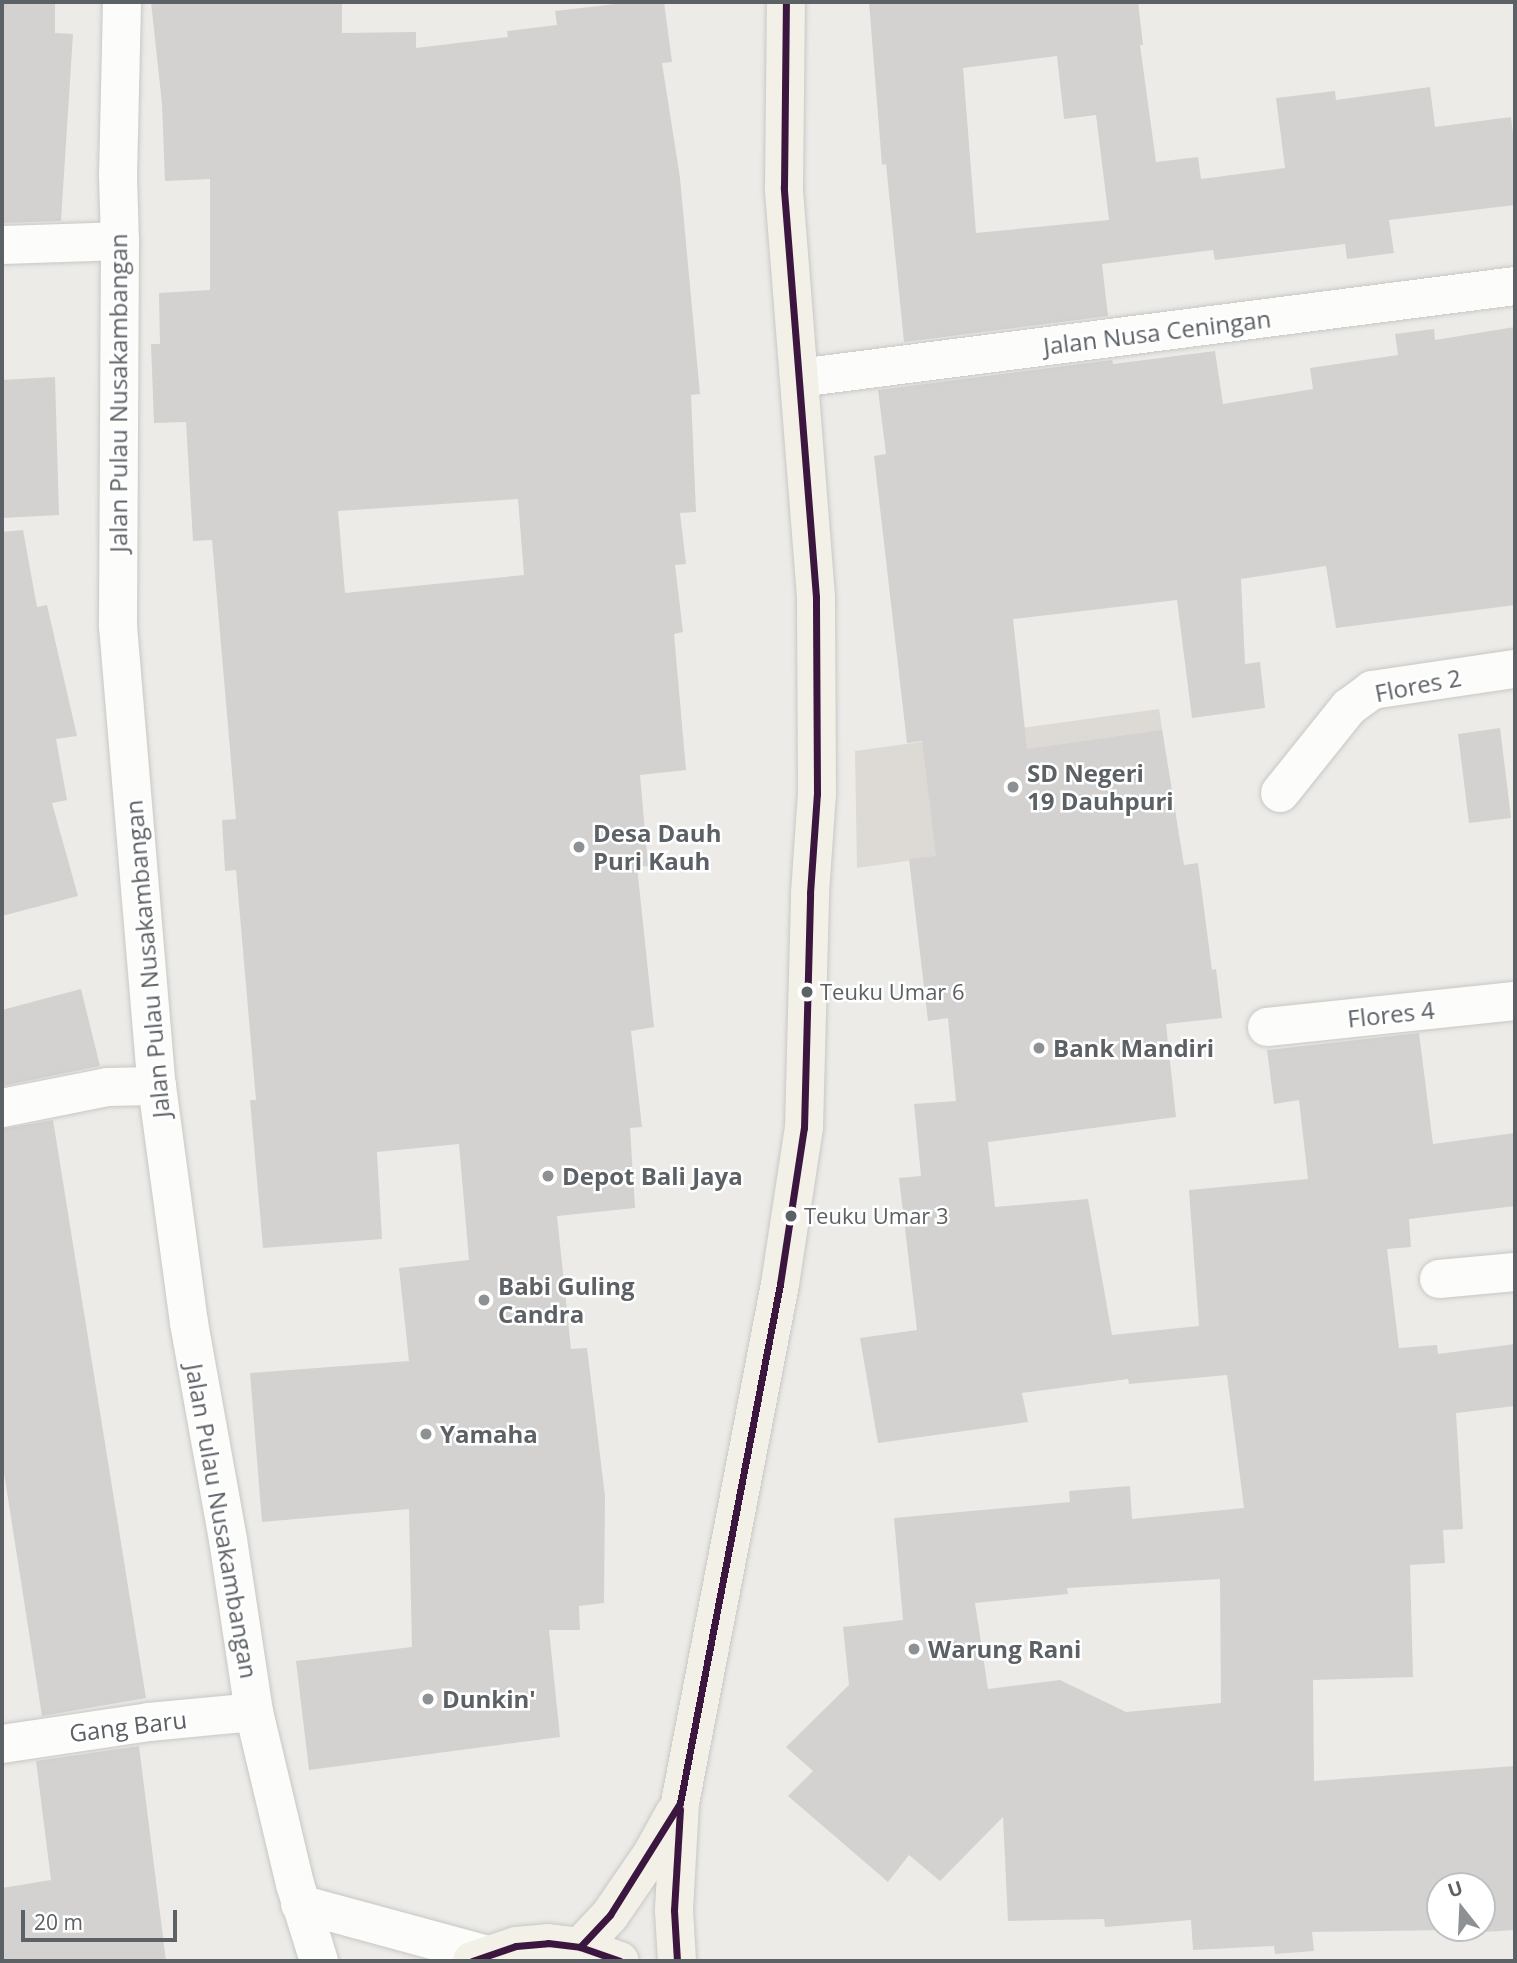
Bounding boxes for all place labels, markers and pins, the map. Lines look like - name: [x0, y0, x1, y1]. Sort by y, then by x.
- place label: SD Negeri 19 Dauhpuri: [1027, 759, 1174, 815]
- marker: SD Negeri 19 Dauhpuri: [1005, 779, 1021, 795]
- place label: Desa Dauh Puri Kauh: [593, 819, 721, 875]
- marker: Desa Dauh Puri Kauh: [571, 839, 587, 855]
- place label: Teuku Umar 6: [820, 979, 965, 1005]
- marker: Teuku Umar 6: [800, 985, 814, 999]
- place label: Bank Mandiri: [1053, 1034, 1214, 1062]
- marker: Bank Mandiri: [1031, 1040, 1047, 1056]
- place label: Depot Bali Jaya: [562, 1162, 743, 1190]
- marker: Depot Bali Jaya: [540, 1168, 556, 1184]
- place label: Teuku Umar 3: [804, 1203, 949, 1229]
- marker: Teuku Umar 3: [784, 1209, 798, 1223]
- place label: Babi Guling Candra: [498, 1272, 634, 1328]
- marker: Babi Guling Candra: [476, 1292, 492, 1308]
- place label: Yamaha: [440, 1420, 538, 1448]
- marker: Yamaha: [418, 1426, 434, 1442]
- place label: Warung Rani: [928, 1635, 1081, 1663]
- marker: Warung Rani: [906, 1641, 922, 1657]
- place label: Dunkin': [442, 1685, 536, 1713]
- marker: Dunkin': [420, 1691, 436, 1707]

